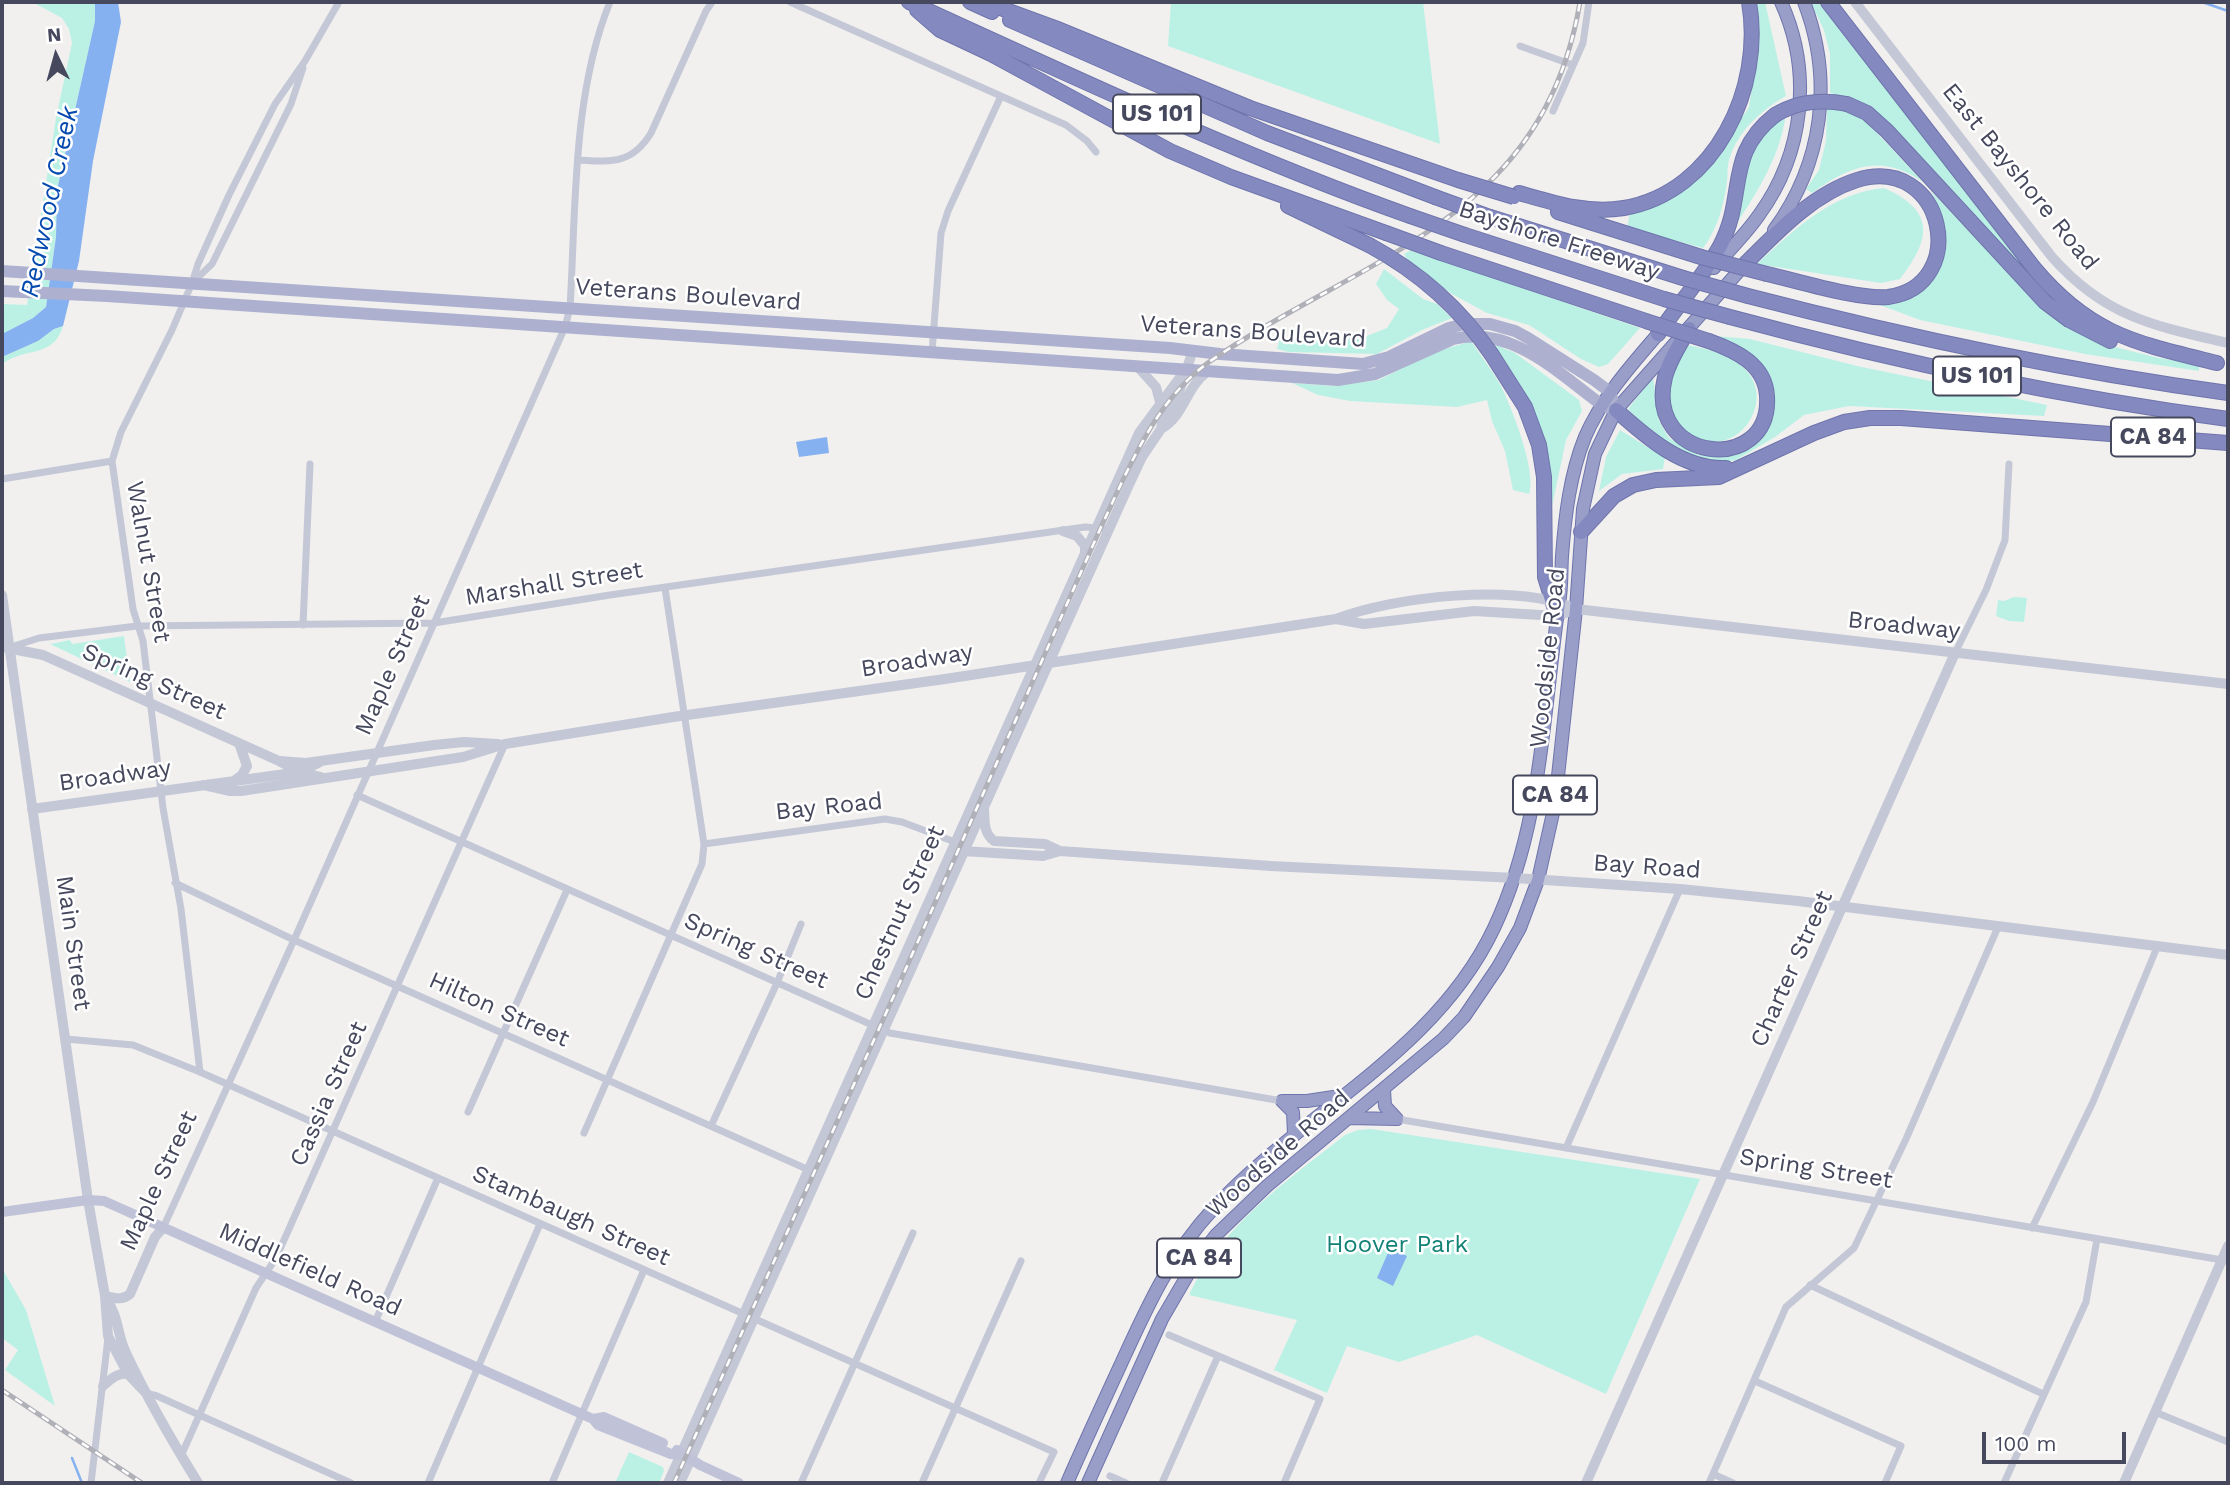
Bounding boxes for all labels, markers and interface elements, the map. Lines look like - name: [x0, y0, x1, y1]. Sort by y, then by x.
- north arrow: [21, 21, 91, 91]
- text: N: [46, 23, 62, 47]
- street label: East Bayshore Road: [1936, 78, 2104, 276]
- road number: US 101: [1113, 94, 1201, 134]
- water label: Redwood Creek: [15, 104, 85, 300]
- street label: Bayshore Freeway: [1455, 195, 1663, 287]
- street label: Veterans Boulevard: [574, 273, 802, 317]
- street label: Veterans Boulevard: [1139, 310, 1367, 354]
- road number: US 101: [1933, 356, 2021, 396]
- road number: CA 84: [2111, 418, 2195, 457]
- street label: Walnut Street: [120, 479, 176, 645]
- street label: Marshall Street: [463, 556, 645, 612]
- street label: Woodside Road: [1524, 567, 1572, 749]
- street label: Maple Street: [349, 590, 437, 740]
- street label: Broadway: [1846, 606, 1962, 646]
- street label: Spring Street: [78, 637, 230, 727]
- street label: Broadway: [859, 638, 975, 684]
- street label: Broadway: [57, 754, 173, 798]
- road number: CA 84: [1513, 776, 1597, 814]
- street label: Bay Road: [774, 787, 884, 827]
- street label: Chestnut Street: [849, 821, 951, 1005]
- street label: Bay Road: [1592, 849, 1702, 885]
- street label: Main Street: [49, 874, 97, 1012]
- street label: Charter Street: [1745, 886, 1839, 1052]
- street label: Spring Street: [680, 906, 832, 996]
- street label: Hilton Street: [424, 966, 574, 1054]
- street label: Cassia Street: [284, 1017, 374, 1171]
- street label: Woodside Road: [1200, 1084, 1356, 1224]
- street label: Maple Street: [114, 1107, 204, 1255]
- street label: Spring Street: [1737, 1143, 1895, 1195]
- street label: Stambaugh Street: [468, 1159, 674, 1273]
- street label: Middlefield Road: [214, 1217, 406, 1323]
- park label: Hoover Park: [1326, 1231, 1468, 1259]
- road number: CA 84: [1157, 1238, 1241, 1278]
- scale bar: [1985, 1418, 2128, 1462]
- text: 100 m: [1995, 1431, 2057, 1456]

